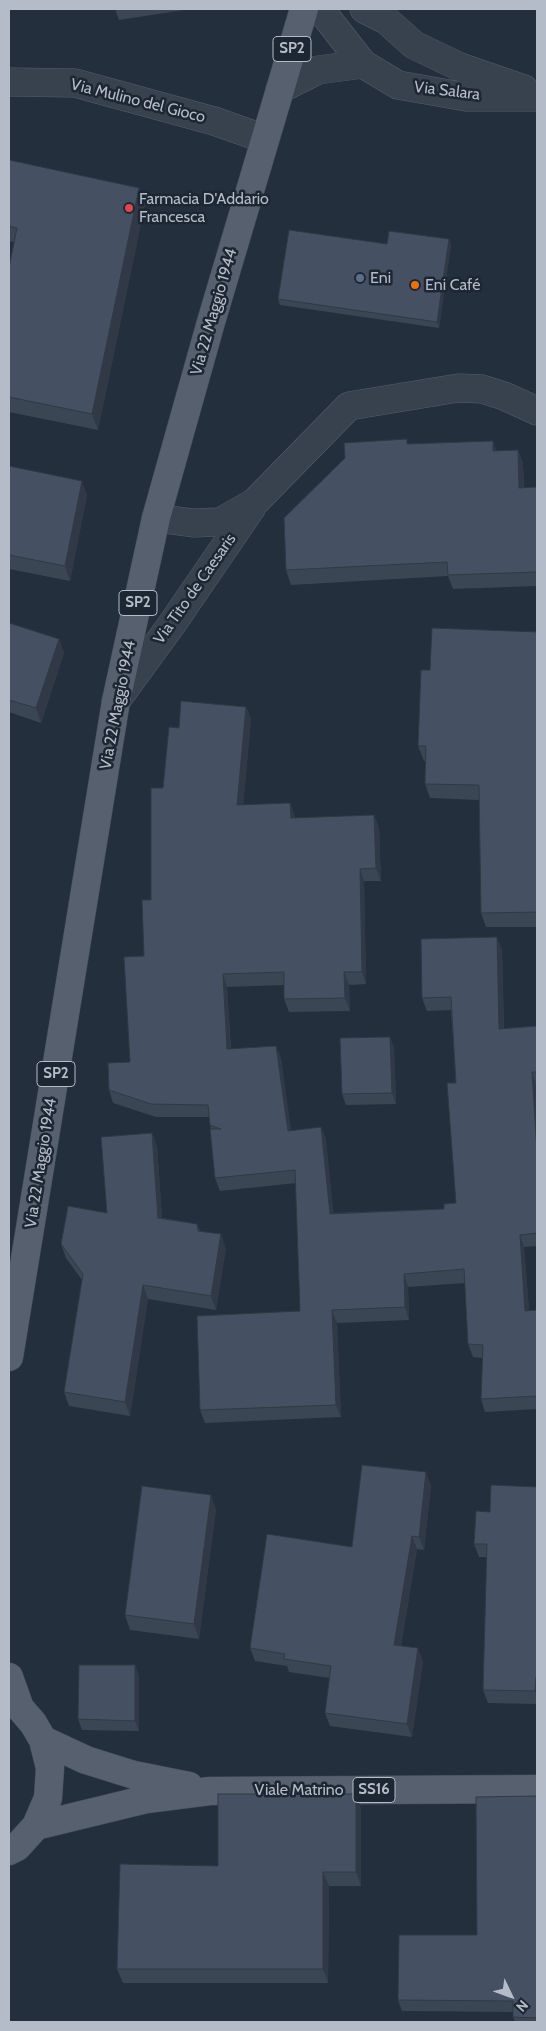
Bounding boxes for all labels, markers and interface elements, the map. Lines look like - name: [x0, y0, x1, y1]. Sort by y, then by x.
- road number: SP2: [273, 36, 311, 62]
- street label: Via Mulino del Gioco: [69, 75, 207, 127]
- street label: Via Salara: [413, 77, 481, 105]
- place label: Farmacia D'Addario Francesca: [139, 189, 269, 227]
- marker: Farmacia D'Addario Francesca: [123, 202, 135, 214]
- street label: Via 22 Maggio 1944: [187, 246, 241, 378]
- place label: Eni: [370, 268, 391, 288]
- marker: Eni: [354, 272, 366, 284]
- place label: Eni Café: [425, 275, 480, 295]
- marker: Eni Café: [409, 279, 421, 291]
- street label: Via Tito de Caesaris: [150, 530, 240, 648]
- road number: SP2: [119, 590, 157, 616]
- street label: Via 22 Maggio 1944: [96, 639, 140, 771]
- road number: SP2: [37, 1062, 75, 1086]
- street label: Via 22 Maggio 1944: [21, 1097, 61, 1229]
- road number: SS16: [353, 1778, 395, 1802]
- street label: Viale Matrino: [254, 1780, 344, 1800]
- north arrow: [486, 1971, 536, 2021]
- text: N: [512, 1996, 532, 2016]

